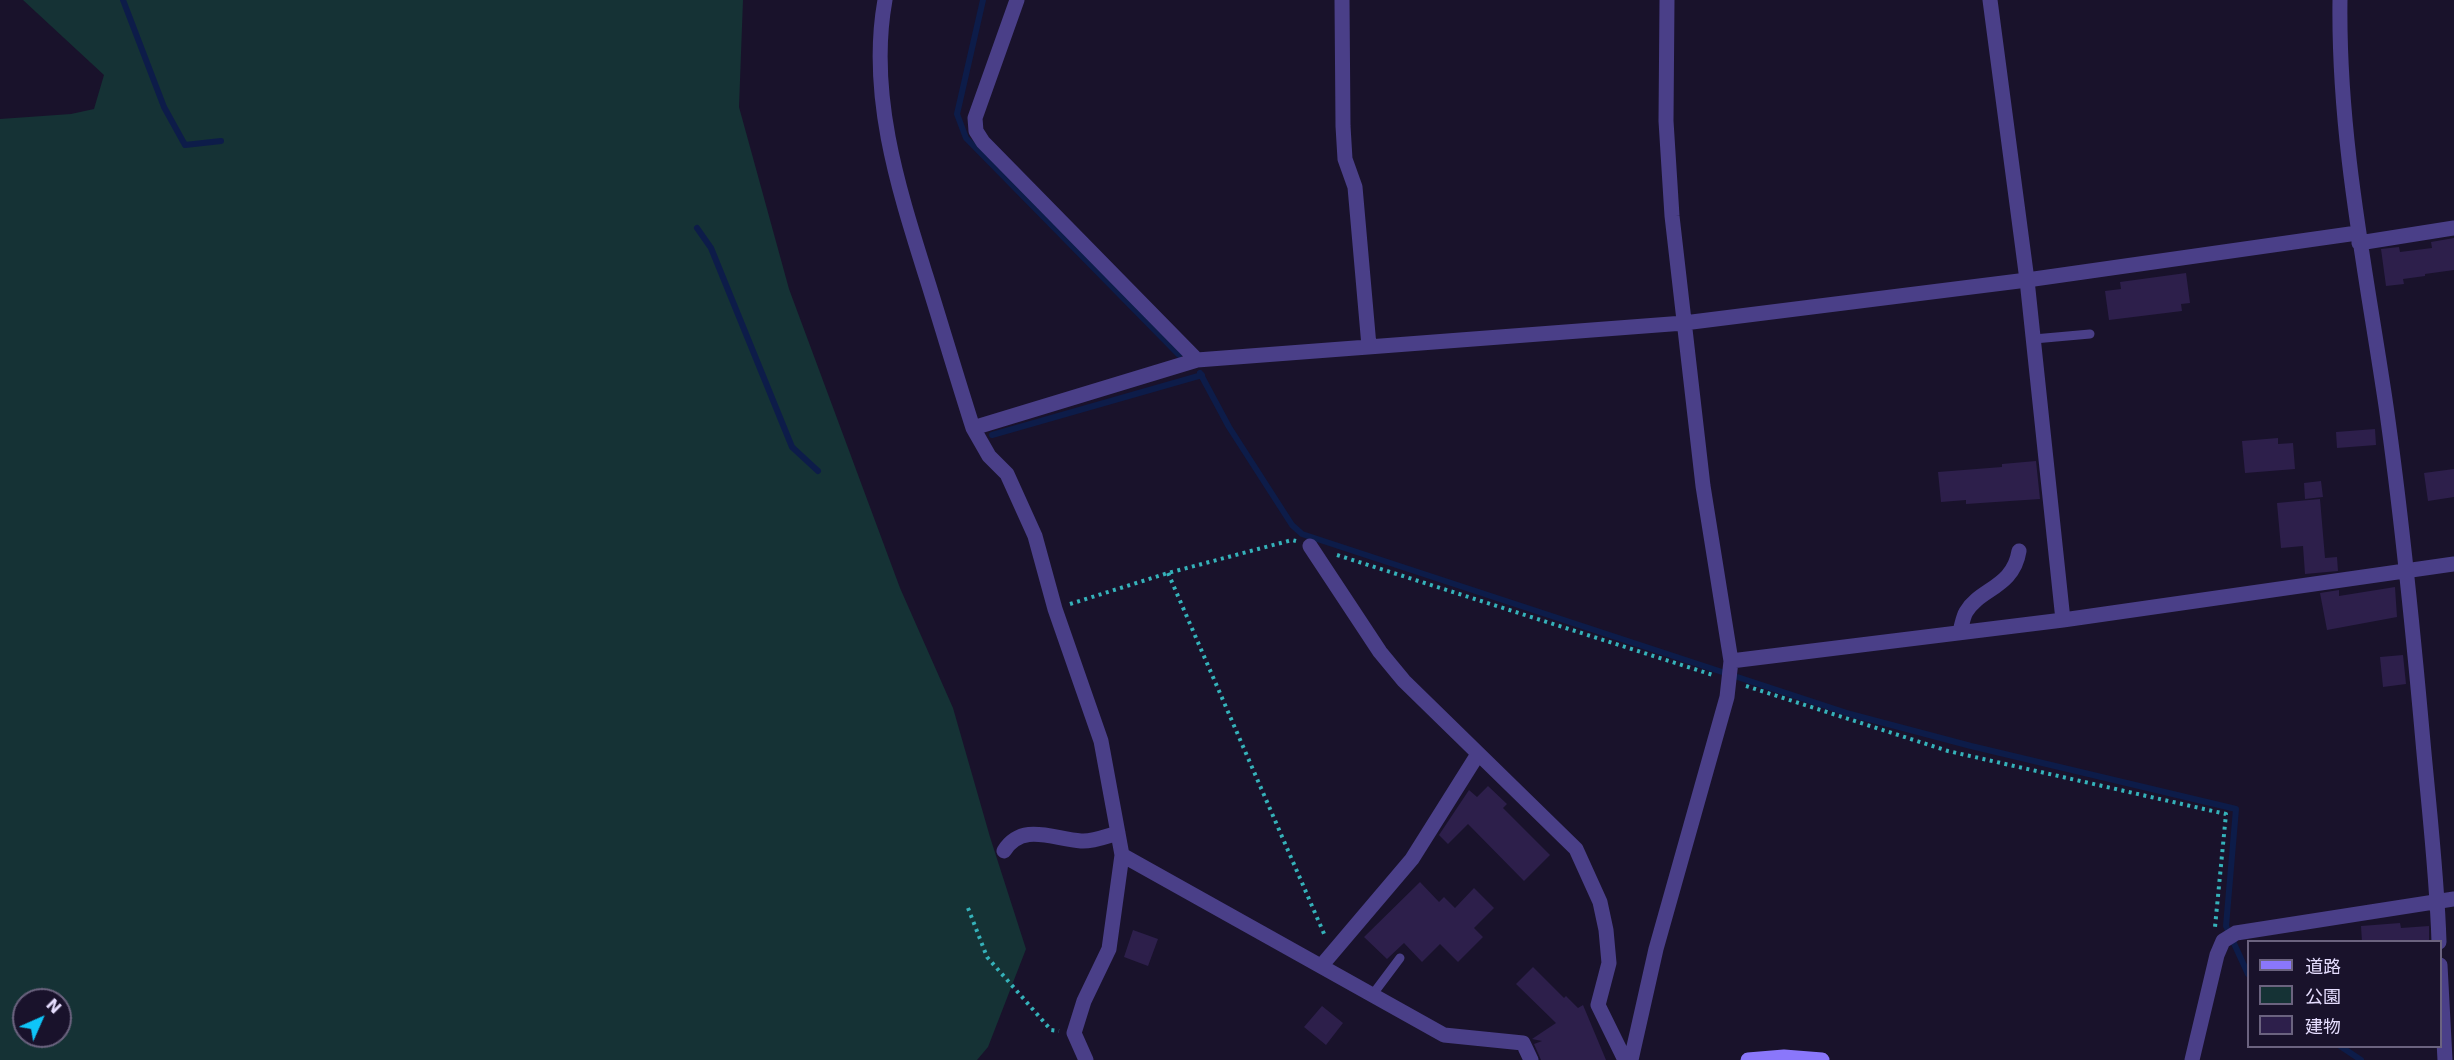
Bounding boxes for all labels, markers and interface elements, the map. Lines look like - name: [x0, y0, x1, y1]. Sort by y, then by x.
- legend: [2247, 940, 2442, 1048]
- text: 道路: [2305, 956, 2341, 977]
- text: 公園: [2305, 986, 2341, 1007]
- north arrow: [12, 988, 72, 1048]
- text: N: [42, 995, 65, 1018]
- text: 建物: [2305, 1016, 2341, 1037]

